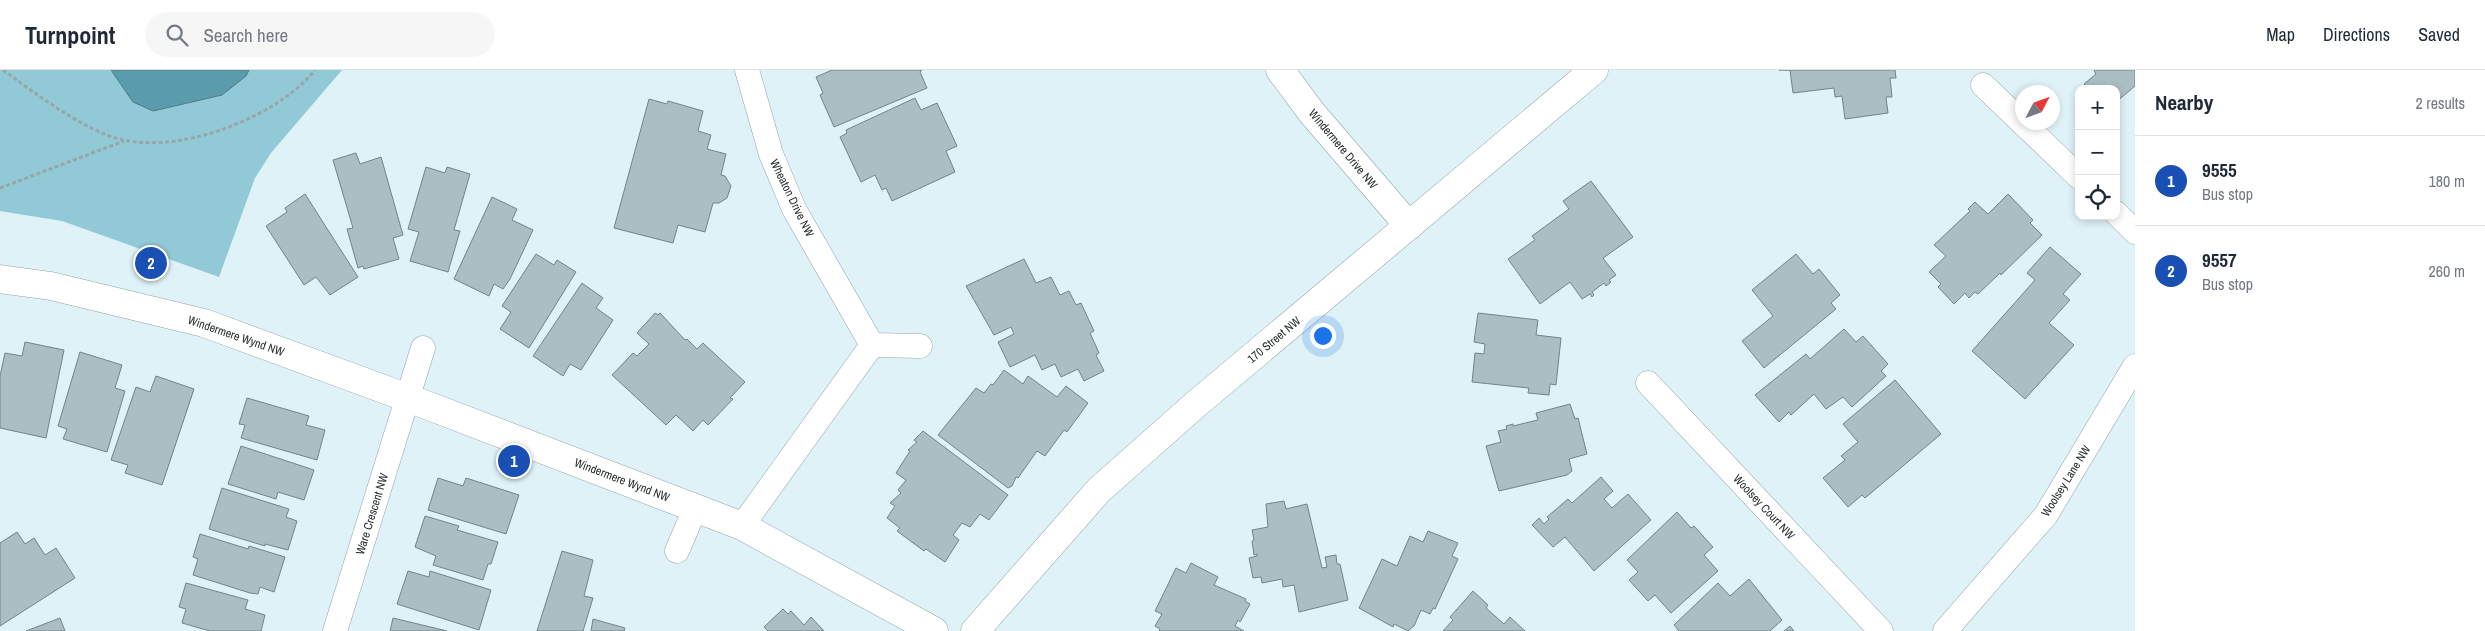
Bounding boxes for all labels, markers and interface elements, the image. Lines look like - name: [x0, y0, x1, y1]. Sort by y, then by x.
- search box: [145, 12, 495, 57]
- text: Turnpoint: [25, 19, 115, 51]
- icon: search: [163, 21, 191, 49]
- text: Search here: [203, 22, 288, 48]
- text: Map: [2266, 22, 2295, 47]
- text: Directions: [2323, 22, 2390, 47]
- text: Saved: [2418, 22, 2460, 47]
- north arrow: [2015, 85, 2060, 130]
- map controls: [2075, 85, 2120, 220]
- button: +: [2075, 85, 2120, 130]
- text: Nearby: [2155, 88, 2213, 117]
- text: 2 results: [2415, 92, 2465, 114]
- street label: Windermere Drive NW: [1305, 106, 1382, 193]
- button: −: [2075, 130, 2120, 175]
- street label: Wheaton Drive NW: [766, 156, 818, 240]
- text: 9555: [2202, 157, 2237, 183]
- text: 1: [2167, 170, 2175, 192]
- text: 180 m: [2429, 170, 2465, 192]
- button: locate: [2075, 175, 2120, 220]
- text: Bus stop: [2202, 183, 2253, 205]
- pin: 2: [135, 244, 167, 282]
- text: 9557: [2202, 247, 2237, 273]
- text: 2: [2167, 260, 2175, 282]
- text: 260 m: [2429, 260, 2465, 282]
- text: Bus stop: [2202, 273, 2253, 295]
- street label: Windermere Wynd NW: [186, 312, 287, 360]
- street label: 170 Street NW: [1244, 313, 1304, 367]
- your location: [1310, 323, 1336, 349]
- pin: 1: [498, 442, 530, 480]
- street label: Woolsey Lane NW: [2038, 442, 2095, 520]
- street label: Windermere Wynd NW: [572, 454, 673, 506]
- street label: Ware Crescent NW: [352, 471, 392, 557]
- street label: Woolsey Court NW: [1730, 471, 1799, 543]

